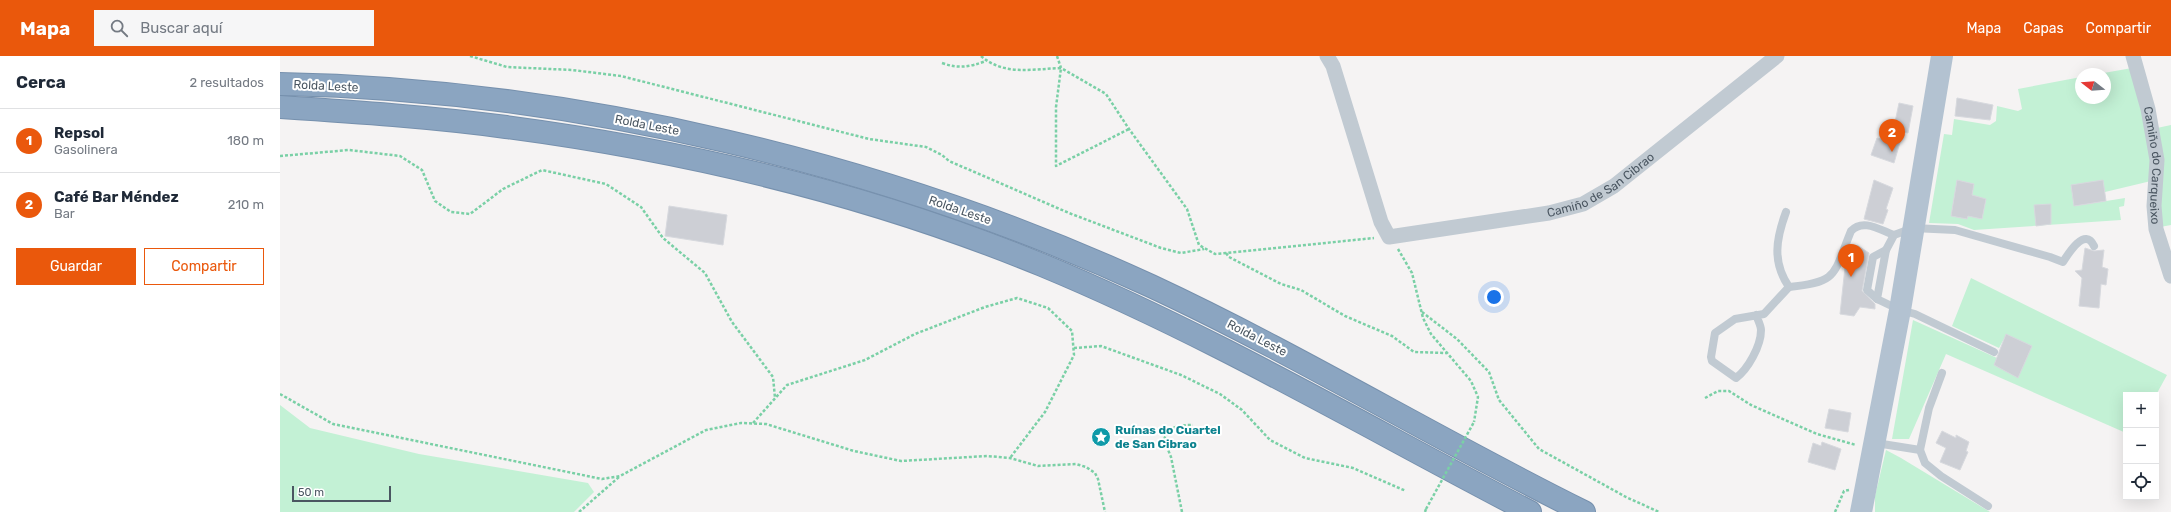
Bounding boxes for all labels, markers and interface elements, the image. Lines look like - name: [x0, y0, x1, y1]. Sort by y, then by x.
- search box: [94, 10, 374, 46]
- text: Mapa: [20, 17, 70, 40]
- icon: search: [108, 17, 130, 39]
- text: Buscar aquí: [140, 19, 222, 37]
- text: Mapa: [1966, 20, 2001, 37]
- text: Capas: [2023, 20, 2064, 37]
- text: Compartir: [2086, 20, 2151, 37]
- north arrow: [2075, 68, 2111, 104]
- text: Cerca: [16, 72, 66, 92]
- text: 2 resultados: [189, 75, 264, 90]
- street label: Rolda Leste: [293, 77, 359, 95]
- street label: Camiño do Carqueixo: [2141, 105, 2164, 225]
- street label: Rolda Leste: [614, 112, 681, 138]
- pin: 2: [1879, 119, 1905, 152]
- text: Repsol: [54, 124, 104, 142]
- text: 1: [26, 133, 32, 148]
- text: 180 m: [227, 133, 264, 148]
- text: Gasolinera: [54, 142, 118, 157]
- street label: Camiño de San Cibrao: [1545, 150, 1657, 220]
- text: Café Bar Méndez: [54, 188, 179, 206]
- street label: Rolda Leste: [927, 193, 993, 227]
- text: 2: [25, 197, 33, 212]
- text: 210 m: [228, 197, 264, 212]
- text: Bar: [54, 206, 75, 221]
- pin: 1: [1838, 244, 1864, 277]
- button: Guardar: [16, 248, 136, 285]
- button: Compartir: [144, 248, 264, 285]
- your location: [1484, 287, 1504, 307]
- street label: Rolda Leste: [1225, 317, 1289, 359]
- map controls: [2123, 392, 2159, 500]
- button: +: [2123, 392, 2159, 428]
- place label: Ruínas do Cuartel de San Cibrao: [1115, 423, 1221, 451]
- place icon: Ruínas do Cuartel de San Cibrao: [1090, 426, 1112, 448]
- button: −: [2123, 428, 2159, 464]
- button: locate: [2123, 464, 2159, 500]
- scale bar: [292, 484, 391, 503]
- text: 50 m: [298, 486, 324, 499]

